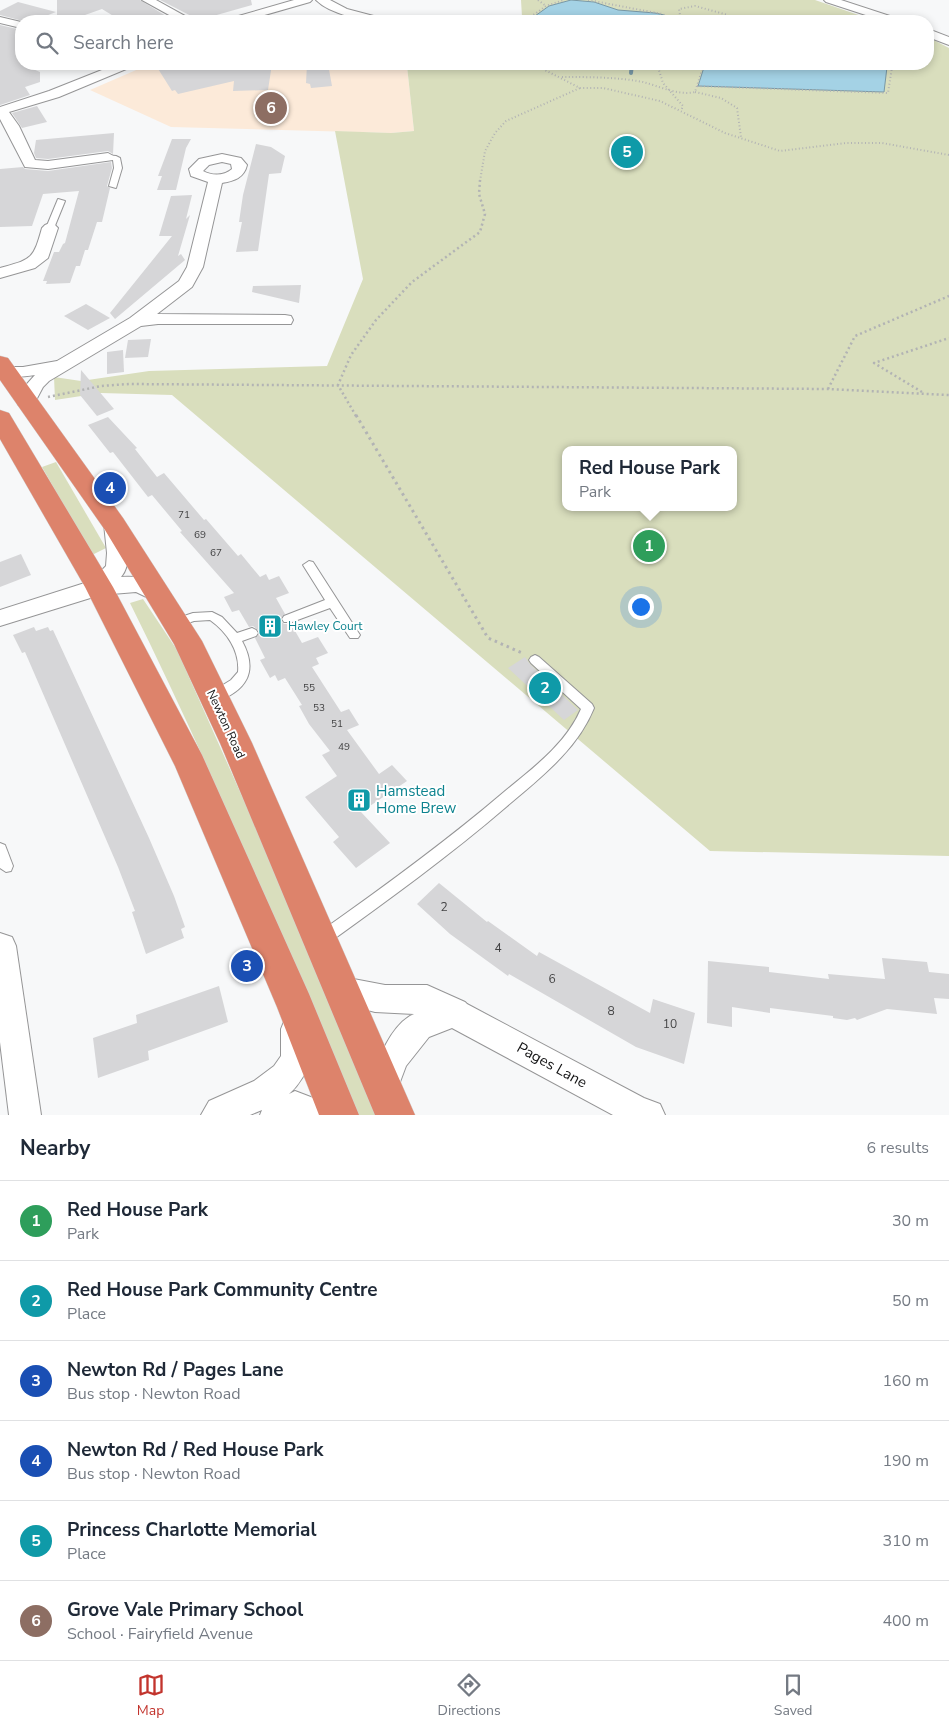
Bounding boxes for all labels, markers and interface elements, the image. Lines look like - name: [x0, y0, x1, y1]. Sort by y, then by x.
- search box: [15, 15, 934, 70]
- icon: search: [33, 29, 61, 57]
- text: Search here: [73, 30, 174, 56]
- pin: 6: [255, 89, 287, 127]
- pin: 5: [611, 133, 643, 171]
- popup: [562, 446, 737, 511]
- text: Red House Park: [579, 455, 720, 481]
- pin: 4: [94, 469, 126, 507]
- text: Park: [579, 481, 611, 503]
- house number: 71: [178, 508, 190, 522]
- pin: 1: [633, 527, 665, 565]
- house number: 69: [194, 528, 206, 542]
- house number: 67: [210, 546, 222, 560]
- your location: [628, 594, 654, 620]
- building icon: Hawley Court: [257, 613, 283, 639]
- place label: Hawley Court: [288, 618, 363, 634]
- pin: 2: [529, 669, 561, 707]
- house number: 55: [303, 681, 315, 695]
- street label: Newton Road: [203, 687, 249, 761]
- house number: 53: [313, 701, 325, 715]
- house number: 51: [331, 717, 343, 731]
- house number: 49: [338, 740, 350, 754]
- place label: Hamstead Home Brew: [376, 781, 457, 818]
- building icon: Hamstead Home Brew: [346, 787, 372, 813]
- house number: 2: [440, 899, 448, 915]
- house number: 4: [494, 940, 502, 956]
- pin: 3: [231, 947, 263, 985]
- house number: 6: [548, 971, 556, 987]
- house number: 8: [607, 1003, 615, 1019]
- house number: 10: [663, 1016, 677, 1032]
- street label: Pages Lane: [513, 1037, 591, 1093]
- text: Nearby: [20, 1134, 90, 1162]
- text: 6 results: [867, 1137, 929, 1159]
- text: Red House Park: [67, 1197, 208, 1223]
- text: 1: [31, 1210, 41, 1232]
- text: 30 m: [892, 1210, 929, 1232]
- text: Park: [67, 1223, 99, 1245]
- text: Red House Park Community Centre: [67, 1277, 378, 1303]
- text: 2: [31, 1290, 41, 1312]
- text: 50 m: [892, 1290, 929, 1312]
- text: Place: [67, 1303, 106, 1325]
- text: Newton Rd / Pages Lane: [67, 1357, 284, 1383]
- text: 3: [31, 1370, 41, 1392]
- text: 160 m: [882, 1370, 929, 1392]
- text: Bus stop · Newton Road: [67, 1383, 241, 1405]
- text: Newton Rd / Red House Park: [67, 1437, 324, 1463]
- text: 4: [31, 1450, 41, 1472]
- text: 190 m: [882, 1450, 929, 1472]
- text: Bus stop · Newton Road: [67, 1463, 241, 1485]
- text: Princess Charlotte Memorial: [67, 1517, 317, 1543]
- text: 5: [31, 1530, 41, 1552]
- text: 310 m: [882, 1530, 929, 1552]
- text: Place: [67, 1543, 106, 1565]
- text: Grove Vale Primary School: [67, 1597, 303, 1623]
- text: 6: [31, 1610, 41, 1632]
- text: 400 m: [882, 1610, 929, 1632]
- text: School · Fairyfield Avenue: [67, 1623, 253, 1645]
- tab: Map: [137, 1671, 165, 1720]
- tab: Directions: [438, 1671, 501, 1720]
- tab: Saved: [774, 1671, 812, 1720]

